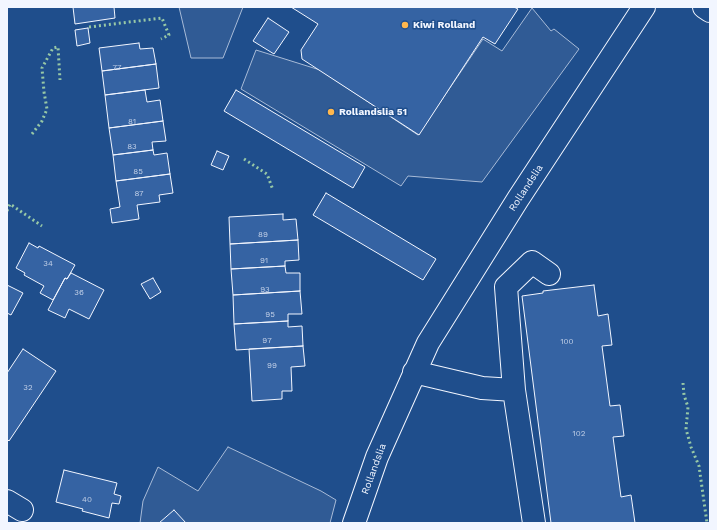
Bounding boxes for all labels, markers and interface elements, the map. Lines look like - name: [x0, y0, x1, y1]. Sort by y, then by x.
- place label: Kiwi Rolland: [413, 19, 475, 31]
- marker: Kiwi Rolland: [400, 20, 410, 30]
- house number: 77: [113, 63, 121, 73]
- place label: Rollandslia 51: [339, 106, 407, 118]
- marker: Rollandslia 51: [326, 107, 336, 117]
- house number: 81: [128, 117, 136, 127]
- house number: 83: [127, 142, 137, 152]
- street label: Rollandslia: [506, 162, 546, 214]
- house number: 85: [133, 167, 143, 177]
- house number: 87: [134, 189, 144, 199]
- house number: 89: [258, 230, 268, 240]
- house number: 91: [260, 256, 268, 266]
- house number: 34: [43, 259, 53, 269]
- house number: 93: [260, 285, 270, 295]
- house number: 36: [74, 288, 84, 298]
- house number: 95: [265, 310, 275, 320]
- house number: 97: [262, 336, 272, 346]
- house number: 100: [560, 337, 574, 347]
- house number: 99: [267, 361, 277, 371]
- house number: 32: [23, 383, 33, 393]
- house number: 102: [573, 429, 585, 439]
- street label: Rollandslia: [359, 442, 389, 496]
- house number: 40: [82, 495, 92, 505]

